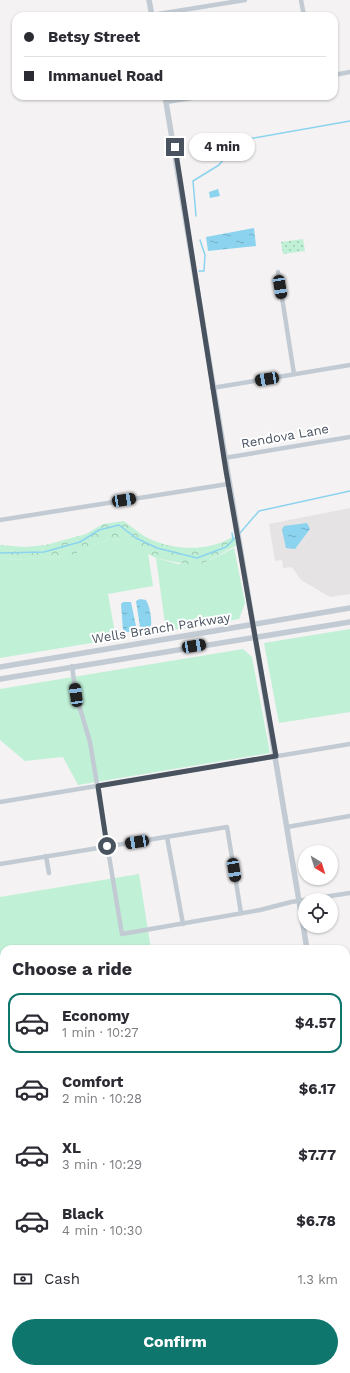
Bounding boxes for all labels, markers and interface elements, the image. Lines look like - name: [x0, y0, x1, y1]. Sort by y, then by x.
- text: Betsy Street: [48, 28, 140, 46]
- text: Immanuel Road: [48, 67, 163, 85]
- callout: 4 min: [189, 133, 255, 161]
- route end: [166, 138, 184, 156]
- text: 4 min: [204, 139, 240, 154]
- car: [272, 274, 288, 300]
- car: [254, 371, 280, 387]
- street label: Rendova Lane: [240, 421, 330, 451]
- car: [111, 492, 137, 508]
- street label: Wells Branch Parkway: [91, 610, 232, 646]
- car: [181, 638, 207, 654]
- car: [68, 682, 84, 708]
- car: [124, 834, 150, 850]
- route start: [98, 837, 116, 855]
- north arrow: [298, 845, 338, 885]
- map controls: [298, 845, 338, 933]
- car: [226, 857, 242, 883]
- button: locate: [298, 893, 338, 933]
- text: Choose a ride: [12, 958, 132, 979]
- icon: car: [14, 1005, 50, 1041]
- text: Economy: [62, 1007, 129, 1025]
- text: $4.57: [295, 1014, 336, 1032]
- text: 1 min · 10:27: [62, 1025, 139, 1040]
- icon: car: [14, 1071, 50, 1107]
- text: Comfort: [62, 1073, 123, 1091]
- text: $6.17: [299, 1080, 336, 1098]
- text: 2 min · 10:28: [62, 1091, 142, 1106]
- icon: car: [14, 1137, 50, 1173]
- text: XL: [62, 1139, 81, 1157]
- text: $7.77: [298, 1146, 336, 1164]
- text: 3 min · 10:29: [62, 1157, 142, 1172]
- icon: car: [14, 1203, 50, 1239]
- text: Black: [62, 1205, 104, 1223]
- text: $6.78: [296, 1212, 336, 1230]
- text: 4 min · 10:30: [62, 1223, 142, 1238]
- icon: cash: [12, 1268, 34, 1290]
- text: Cash: [44, 1270, 80, 1288]
- text: 1.3 km: [298, 1272, 338, 1287]
- button: Confirm: [12, 1319, 338, 1365]

